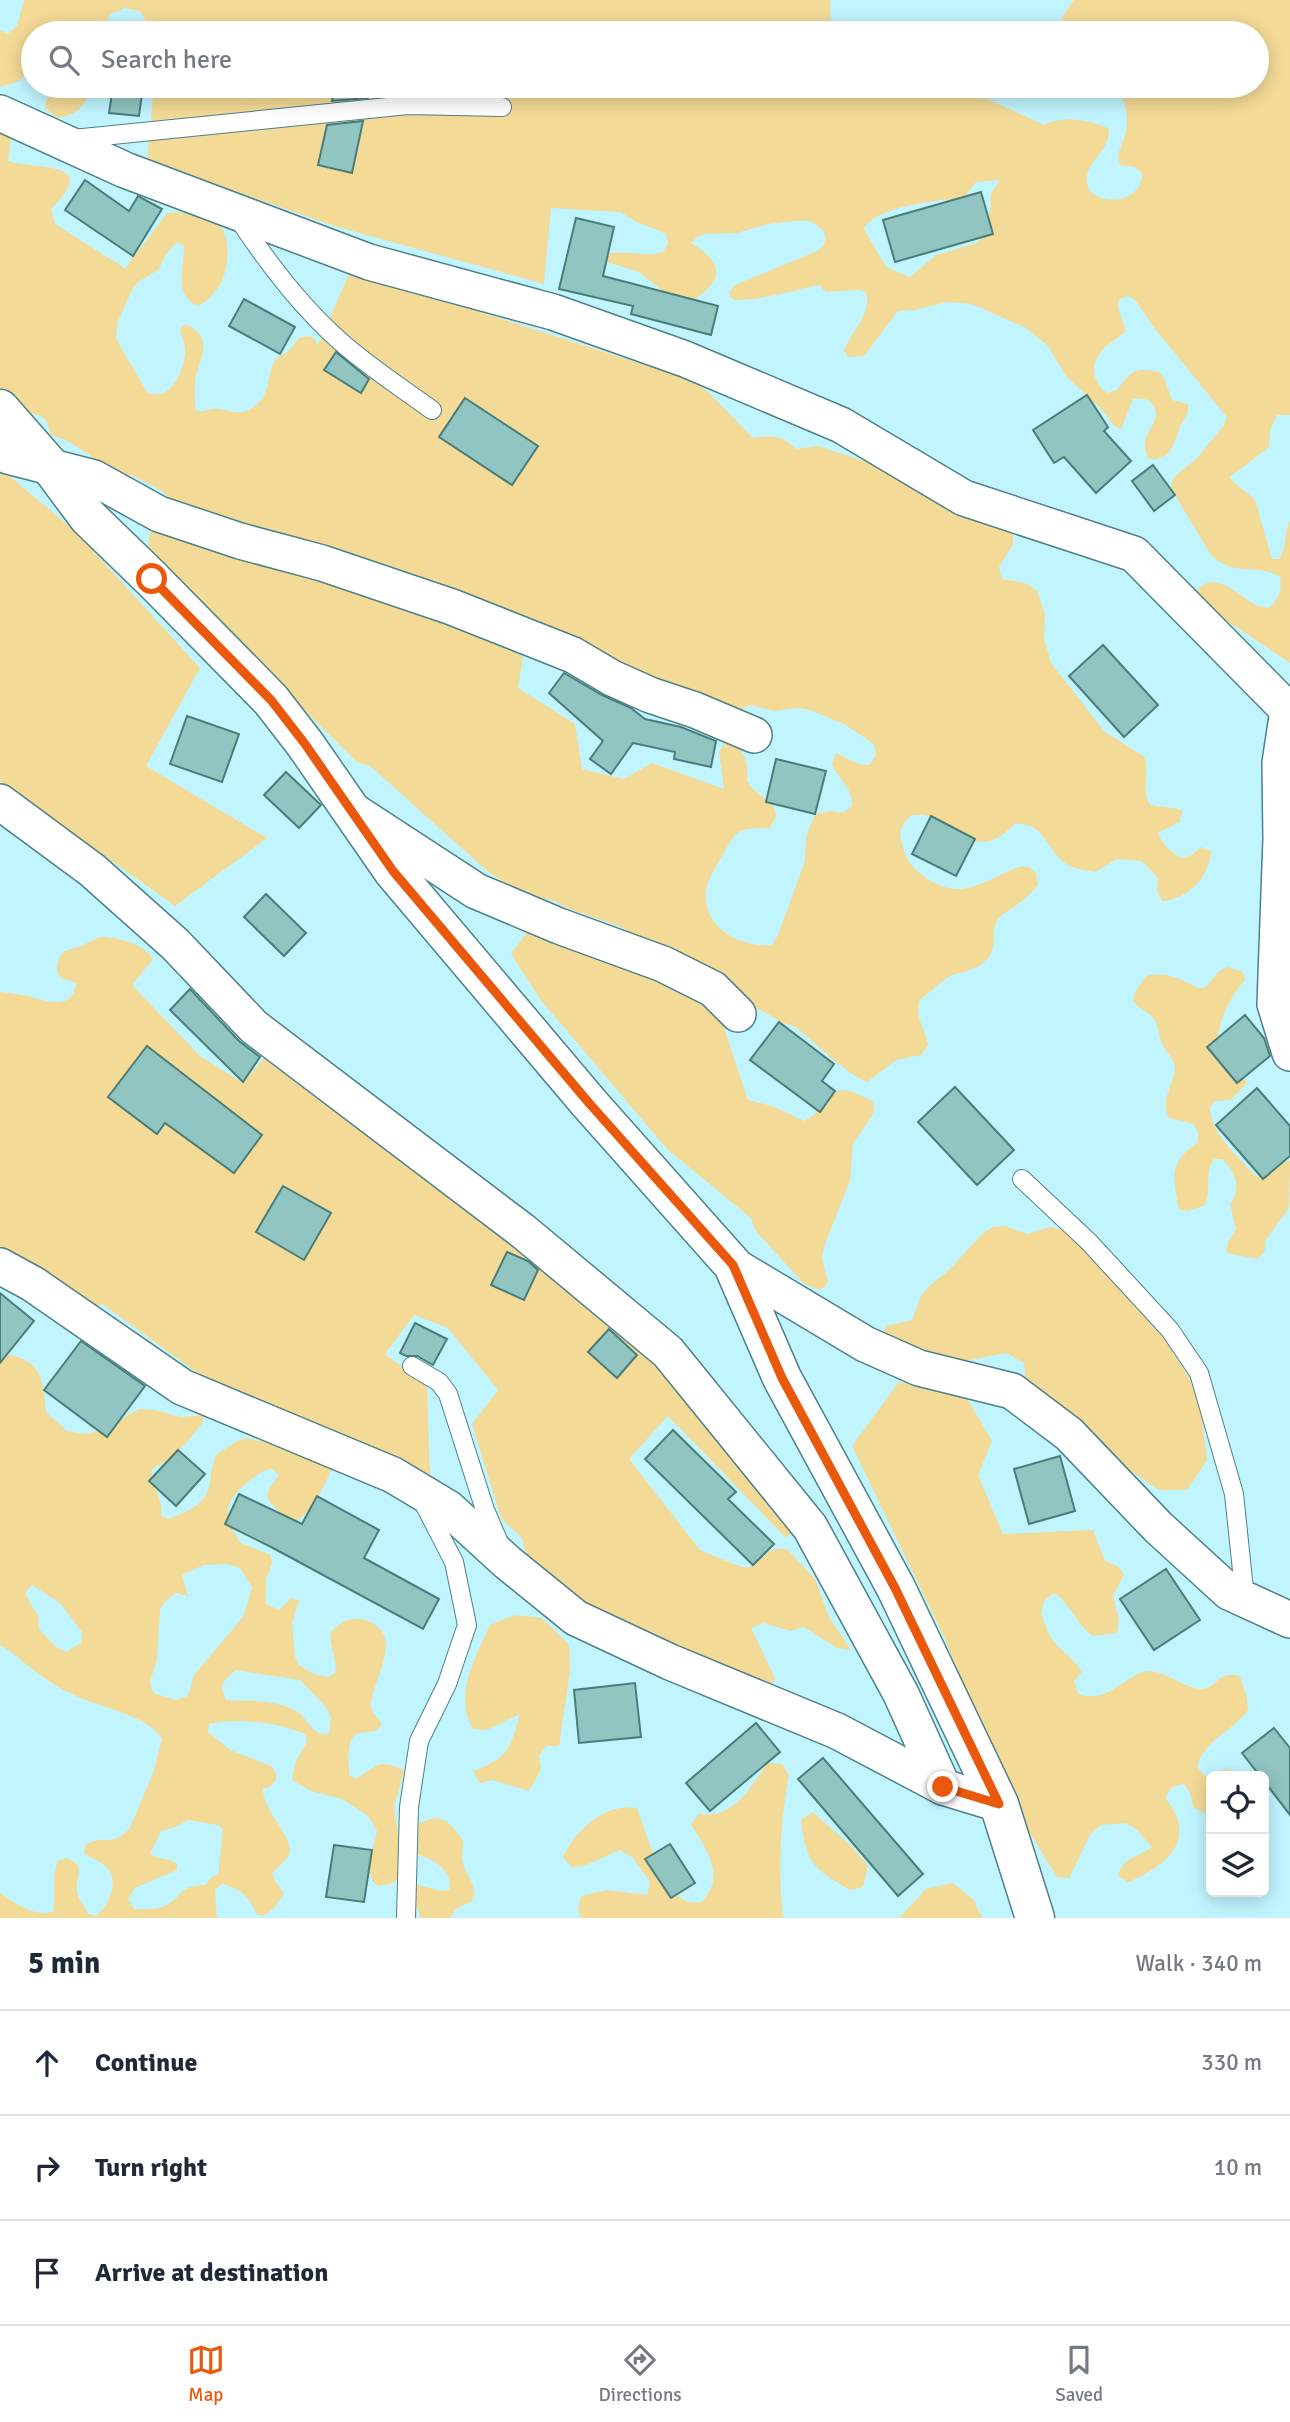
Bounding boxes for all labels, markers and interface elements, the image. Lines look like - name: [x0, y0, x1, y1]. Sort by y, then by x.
- search box: [21, 21, 1269, 98]
- icon: search: [45, 41, 83, 79]
- text: Search here: [101, 44, 232, 76]
- route start: [136, 563, 167, 594]
- route end: [927, 1771, 958, 1802]
- map controls: [1206, 1771, 1269, 1897]
- button: locate: [1206, 1771, 1269, 1834]
- button: layers: [1206, 1834, 1269, 1897]
- text: 5 min: [28, 1945, 100, 1982]
- text: Walk · 340 m: [1136, 1949, 1262, 1978]
- icon: ahead: [28, 2044, 66, 2082]
- text: Continue: [95, 2047, 197, 2079]
- text: 330 m: [1201, 2048, 1262, 2077]
- icon: right: [28, 2149, 66, 2187]
- text: Turn right: [95, 2152, 207, 2184]
- text: 10 m: [1214, 2153, 1262, 2182]
- icon: arrive: [28, 2254, 66, 2292]
- text: Arrive at destination: [95, 2257, 328, 2289]
- tab: Map: [187, 2341, 225, 2407]
- tab: Directions: [599, 2341, 682, 2407]
- tab: Saved: [1055, 2341, 1103, 2407]

